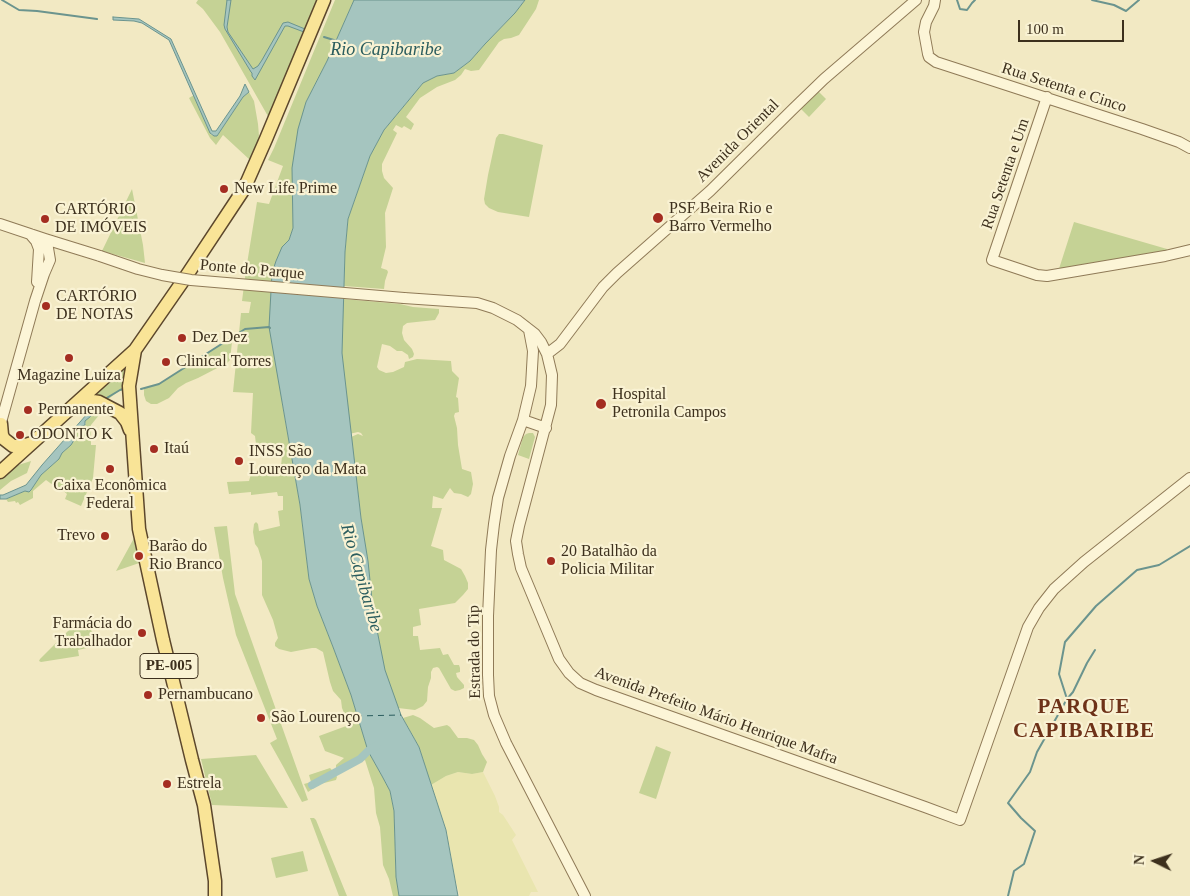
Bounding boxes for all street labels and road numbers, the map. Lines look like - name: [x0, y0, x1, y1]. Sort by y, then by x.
- street label: Rua Setenta e Cinco: [999, 59, 1129, 117]
- street label: Avenida Oriental: [693, 96, 783, 186]
- street label: Rua Setenta e Um: [978, 116, 1034, 232]
- street label: Ponte do Parque: [199, 256, 305, 284]
- street label: Estrada do Tip: [465, 605, 485, 699]
- road number: PE-005: [140, 654, 198, 678]
- street label: Avenida Prefeito Mário Henrique Mafra: [592, 663, 840, 769]

